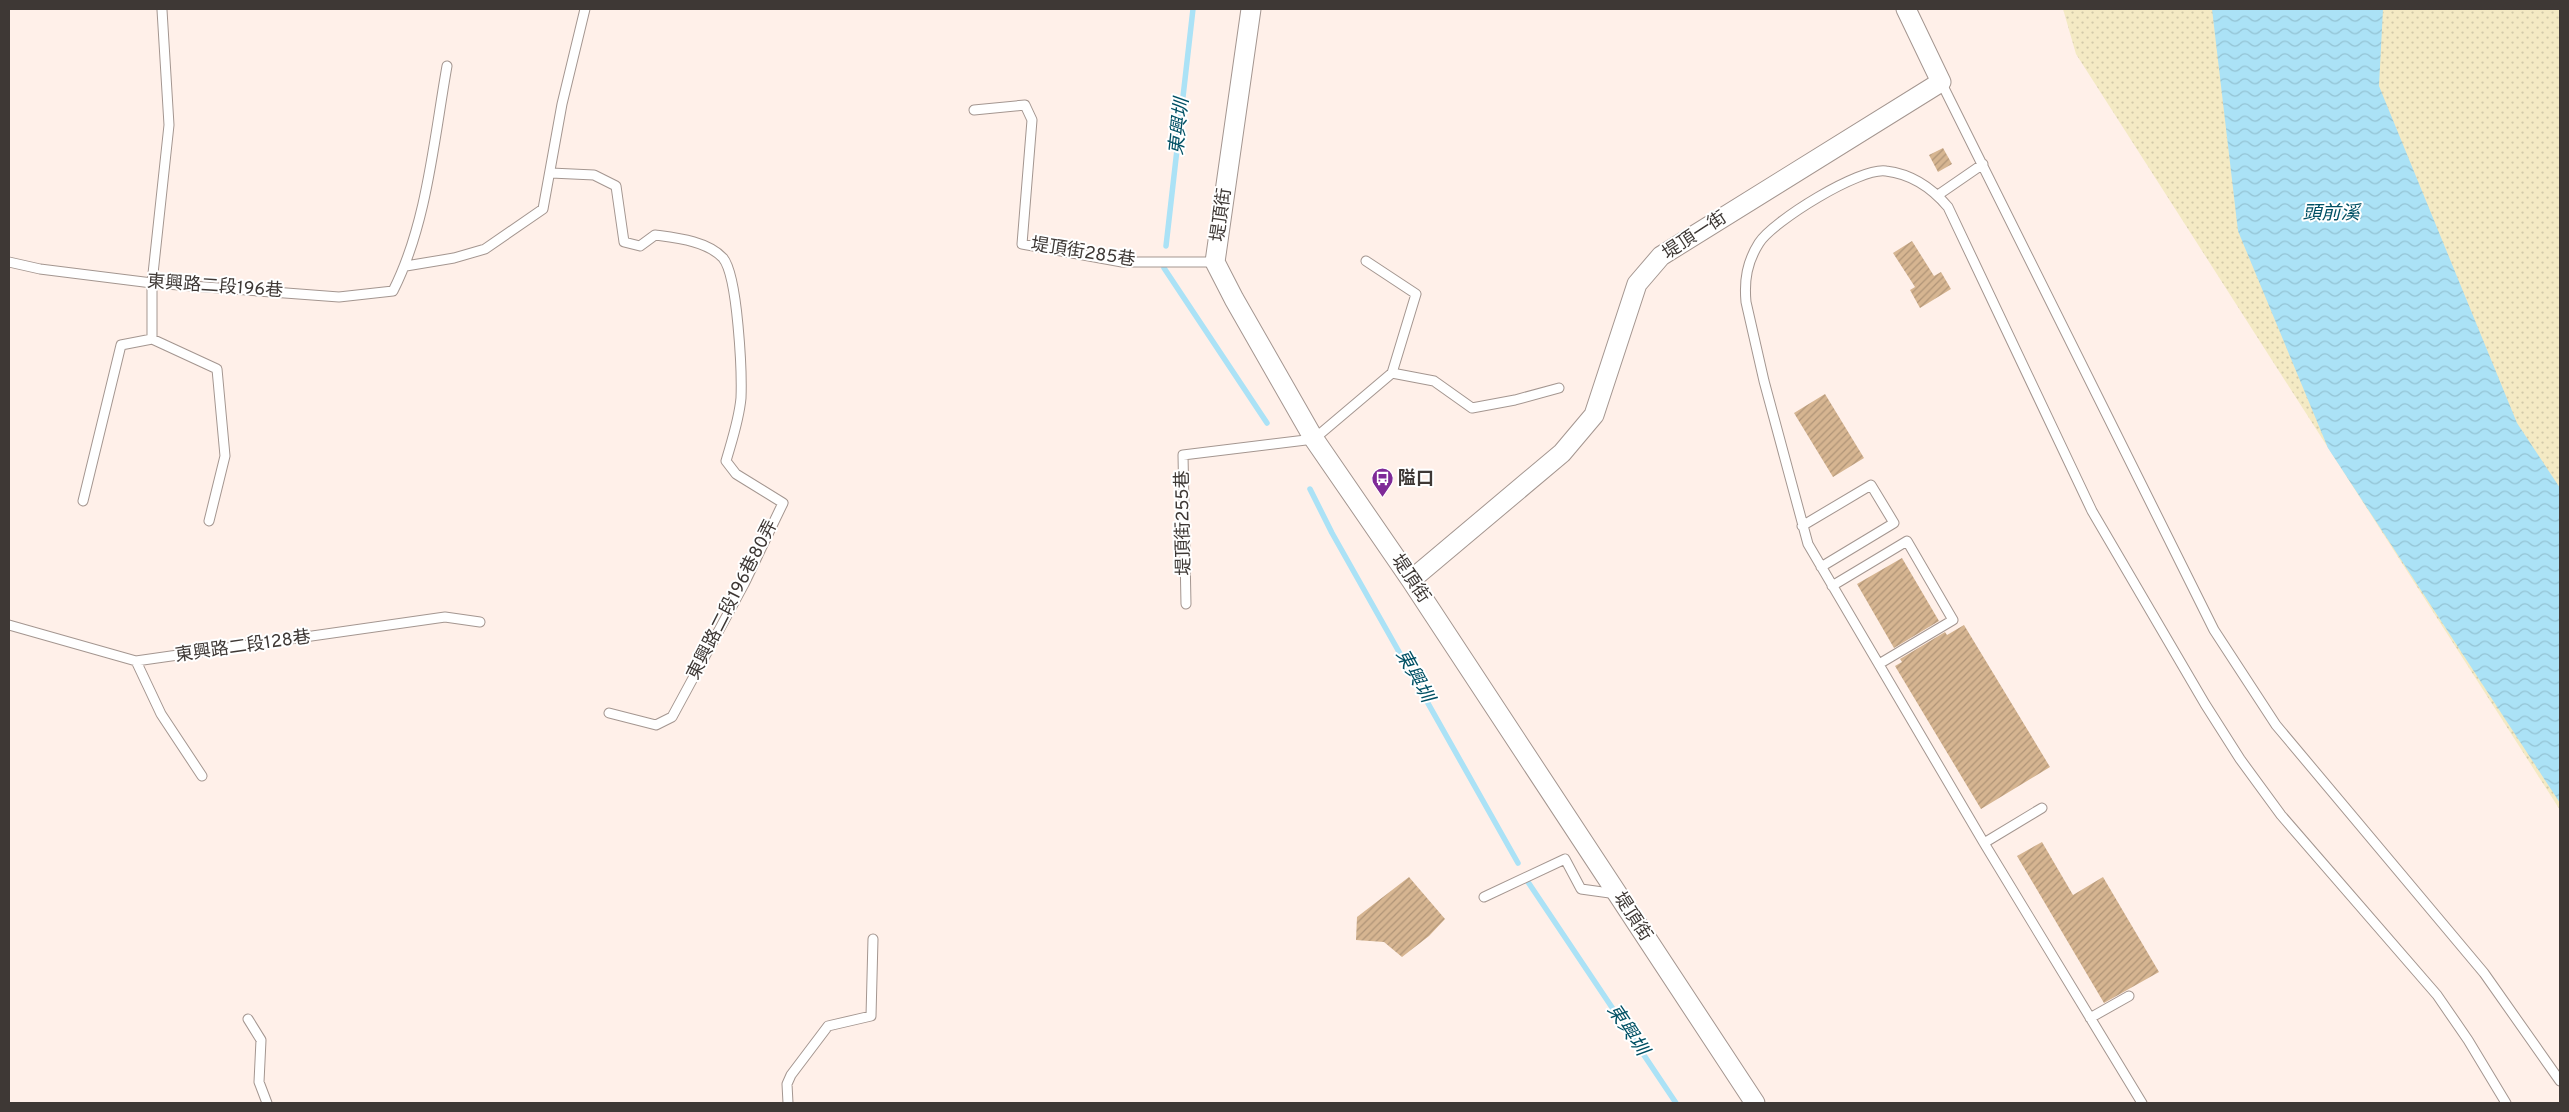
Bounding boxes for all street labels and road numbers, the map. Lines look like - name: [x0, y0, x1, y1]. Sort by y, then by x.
- street label: 堤頂街: [1207, 187, 1237, 243]
- street label: 堤頂一街: [1659, 207, 1731, 265]
- street label: 堤頂街285巷: [1029, 233, 1137, 273]
- street label: 東興路二段196巷: [146, 271, 284, 303]
- street label: 堤頂街255巷: [1172, 470, 1196, 576]
- street label: 東興路二段196巷80弄: [683, 516, 783, 684]
- street label: 堤頂街: [1385, 550, 1435, 608]
- street label: 東興路二段128巷: [174, 626, 312, 668]
- street label: 堤頂街: [1608, 888, 1656, 946]

